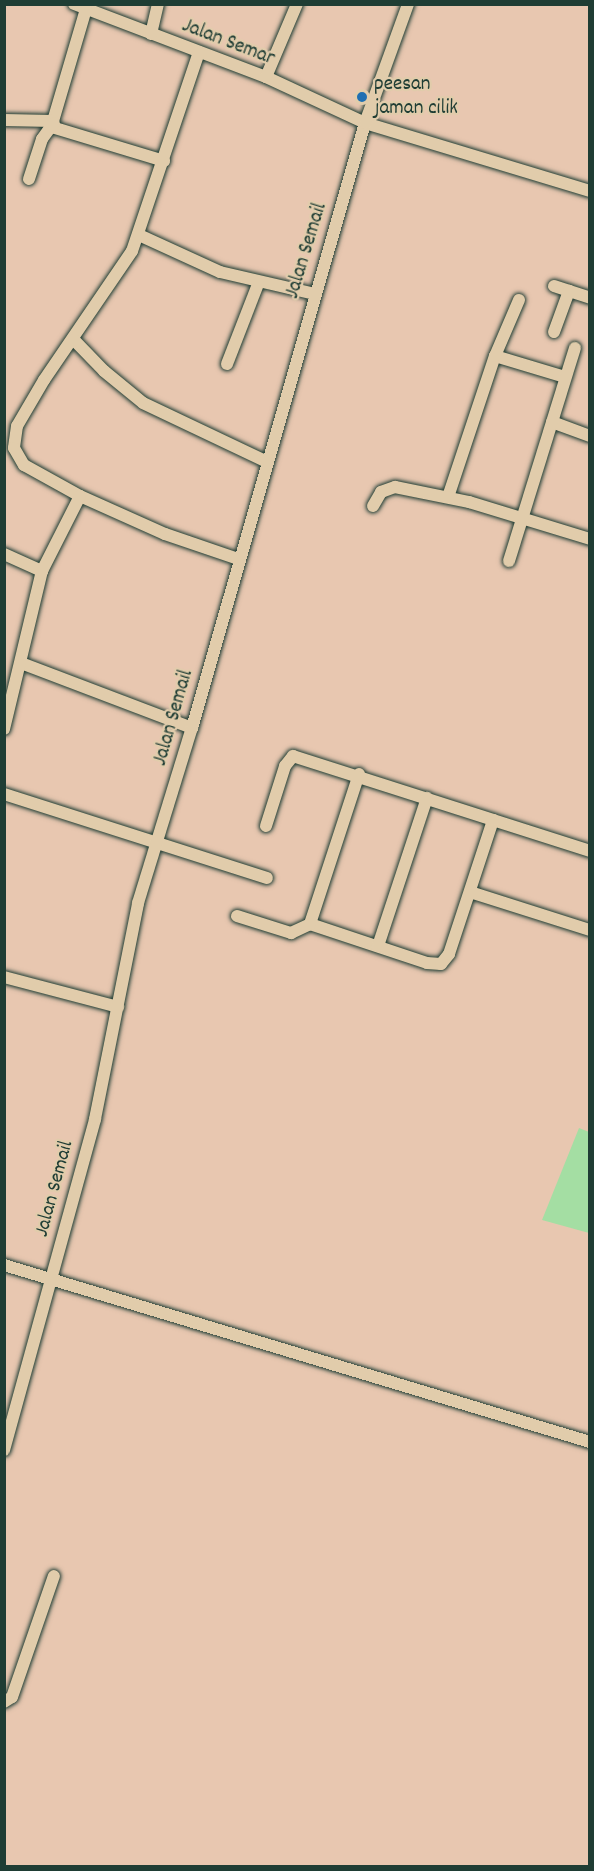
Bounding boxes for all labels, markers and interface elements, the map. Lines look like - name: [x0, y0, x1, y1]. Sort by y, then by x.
- street label: Jalan Semar: [178, 14, 278, 72]
- place label: peesan jaman cilik: [374, 72, 458, 122]
- marker: peesan jaman cilik: [355, 90, 369, 104]
- street label: Jalan Semail: [281, 200, 333, 302]
- street label: Jalan Semail: [148, 667, 200, 769]
- street label: Jalan Semail: [30, 1138, 80, 1240]

